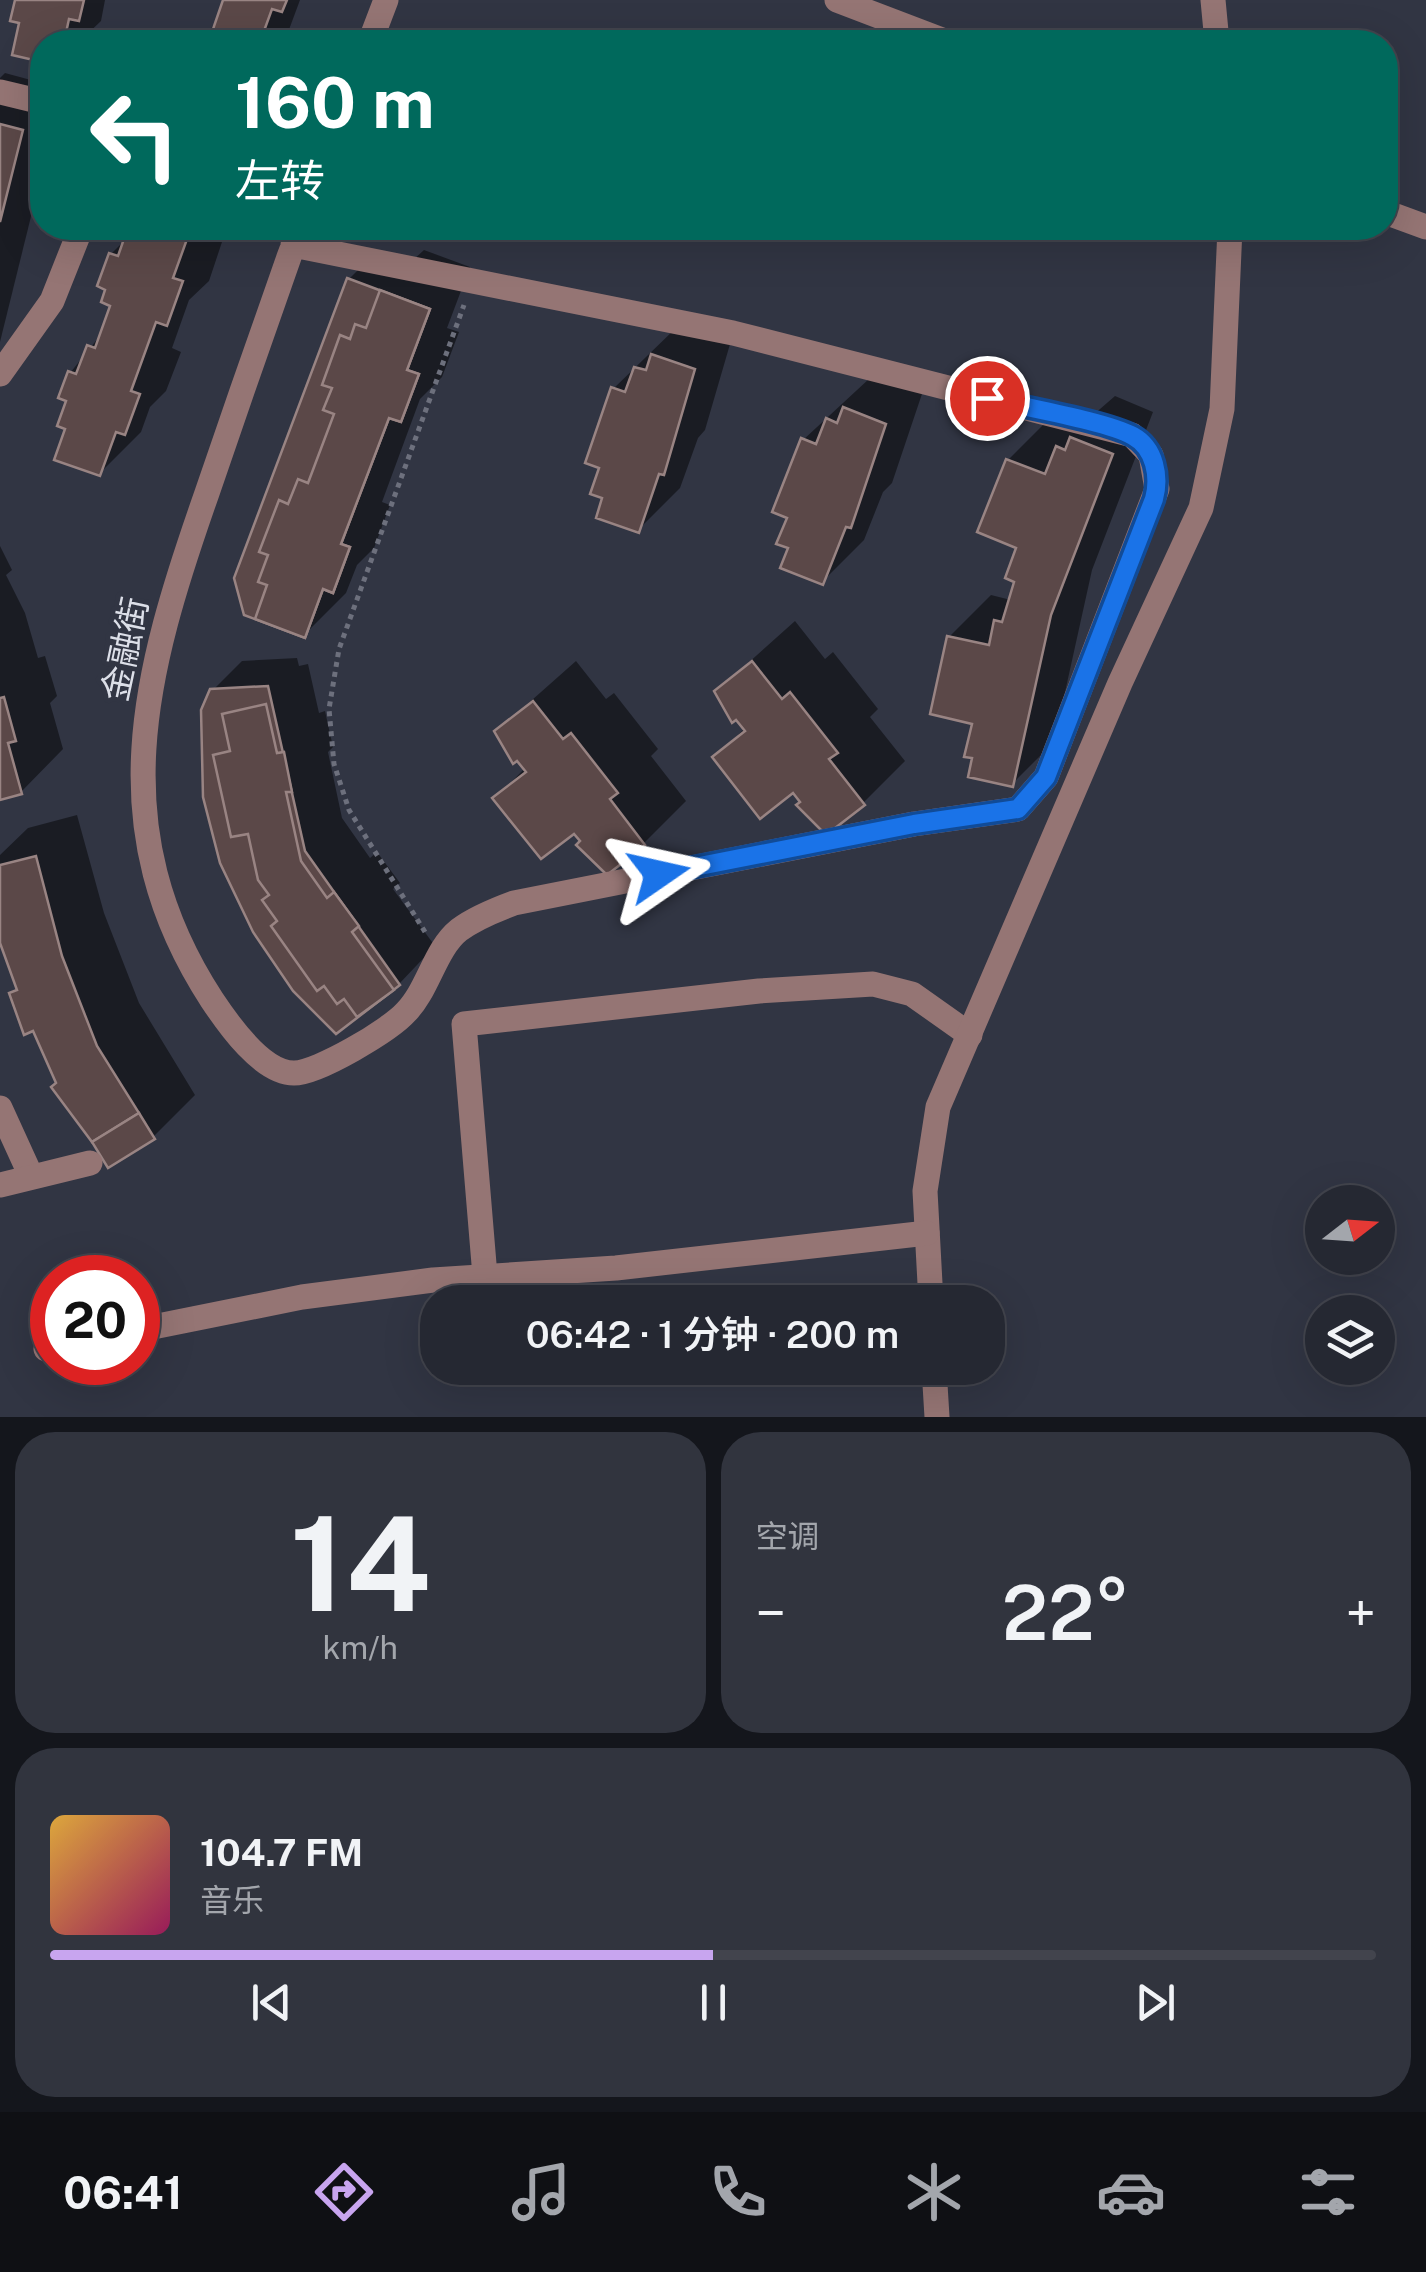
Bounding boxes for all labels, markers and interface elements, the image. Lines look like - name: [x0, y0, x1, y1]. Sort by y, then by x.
- text: 160 m: [235, 61, 435, 144]
- icon: left: [70, 70, 200, 200]
- text: 左转: [235, 154, 325, 207]
- pin: [945, 356, 1030, 441]
- icon: arrive: [960, 371, 1015, 426]
- street label: 金融街: [94, 593, 156, 705]
- position arrow: [607, 822, 711, 926]
- north arrow: [1305, 1185, 1395, 1275]
- map controls: [1305, 1185, 1395, 1385]
- speed limit sign: 20: [30, 1255, 160, 1385]
- button: layers: [1305, 1295, 1395, 1385]
- text: 06:42 · 1 分钟 · 200 m: [526, 1312, 899, 1357]
- text: 14: [290, 1488, 431, 1640]
- text: 空调: [756, 1518, 820, 1555]
- text: 22°: [1002, 1569, 1130, 1657]
- text: −: [756, 1581, 786, 1645]
- text: +: [1346, 1581, 1376, 1645]
- text: km/h: [323, 1629, 398, 1666]
- text: 104.7 FM: [200, 1830, 363, 1875]
- text: 音乐: [200, 1882, 264, 1919]
- icon: previous: [244, 1975, 299, 2030]
- icon: pause: [686, 1975, 741, 2030]
- icon: next: [1128, 1975, 1183, 2030]
- icon: directions: [309, 2157, 379, 2227]
- icon: music: [506, 2157, 576, 2227]
- icon: phone: [703, 2157, 773, 2227]
- icon: climate: [899, 2157, 969, 2227]
- icon: car: [1096, 2157, 1166, 2227]
- icon: filters: [1293, 2157, 1363, 2227]
- text: 06:41: [63, 2166, 183, 2219]

